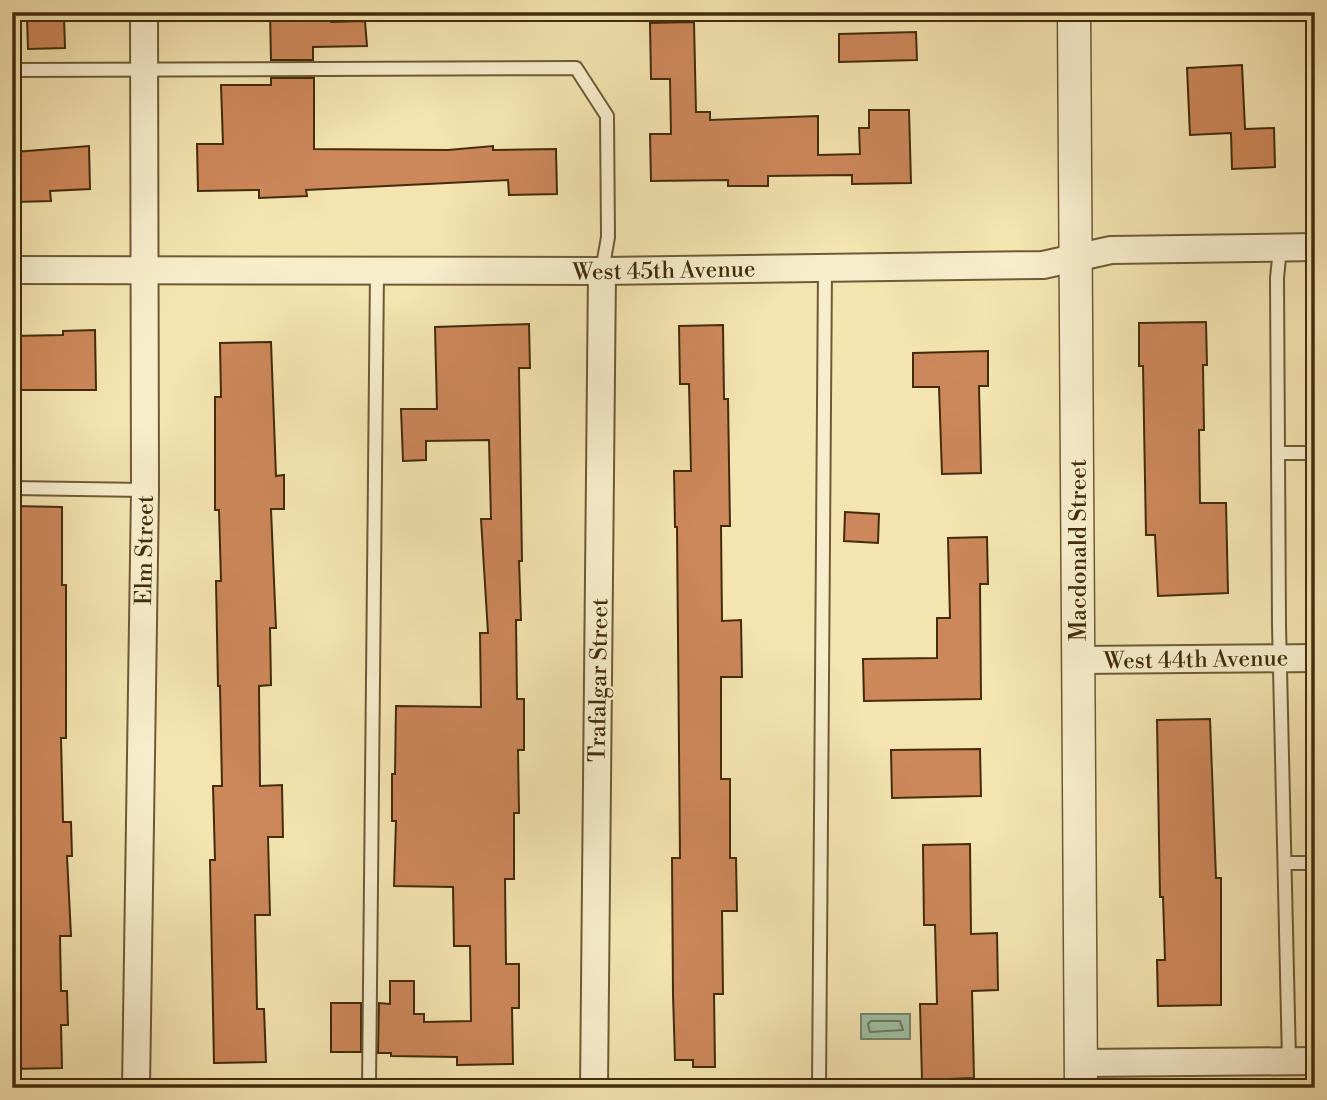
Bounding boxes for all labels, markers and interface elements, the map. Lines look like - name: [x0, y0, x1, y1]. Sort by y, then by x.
- street label: West 45th Avenue: [571, 255, 756, 287]
- street label: Macdonald Street: [1065, 459, 1093, 641]
- street label: Elm Street: [130, 495, 160, 605]
- street label: Trafalgar Street: [584, 598, 614, 762]
- street label: West 44th Avenue: [1102, 644, 1289, 676]

